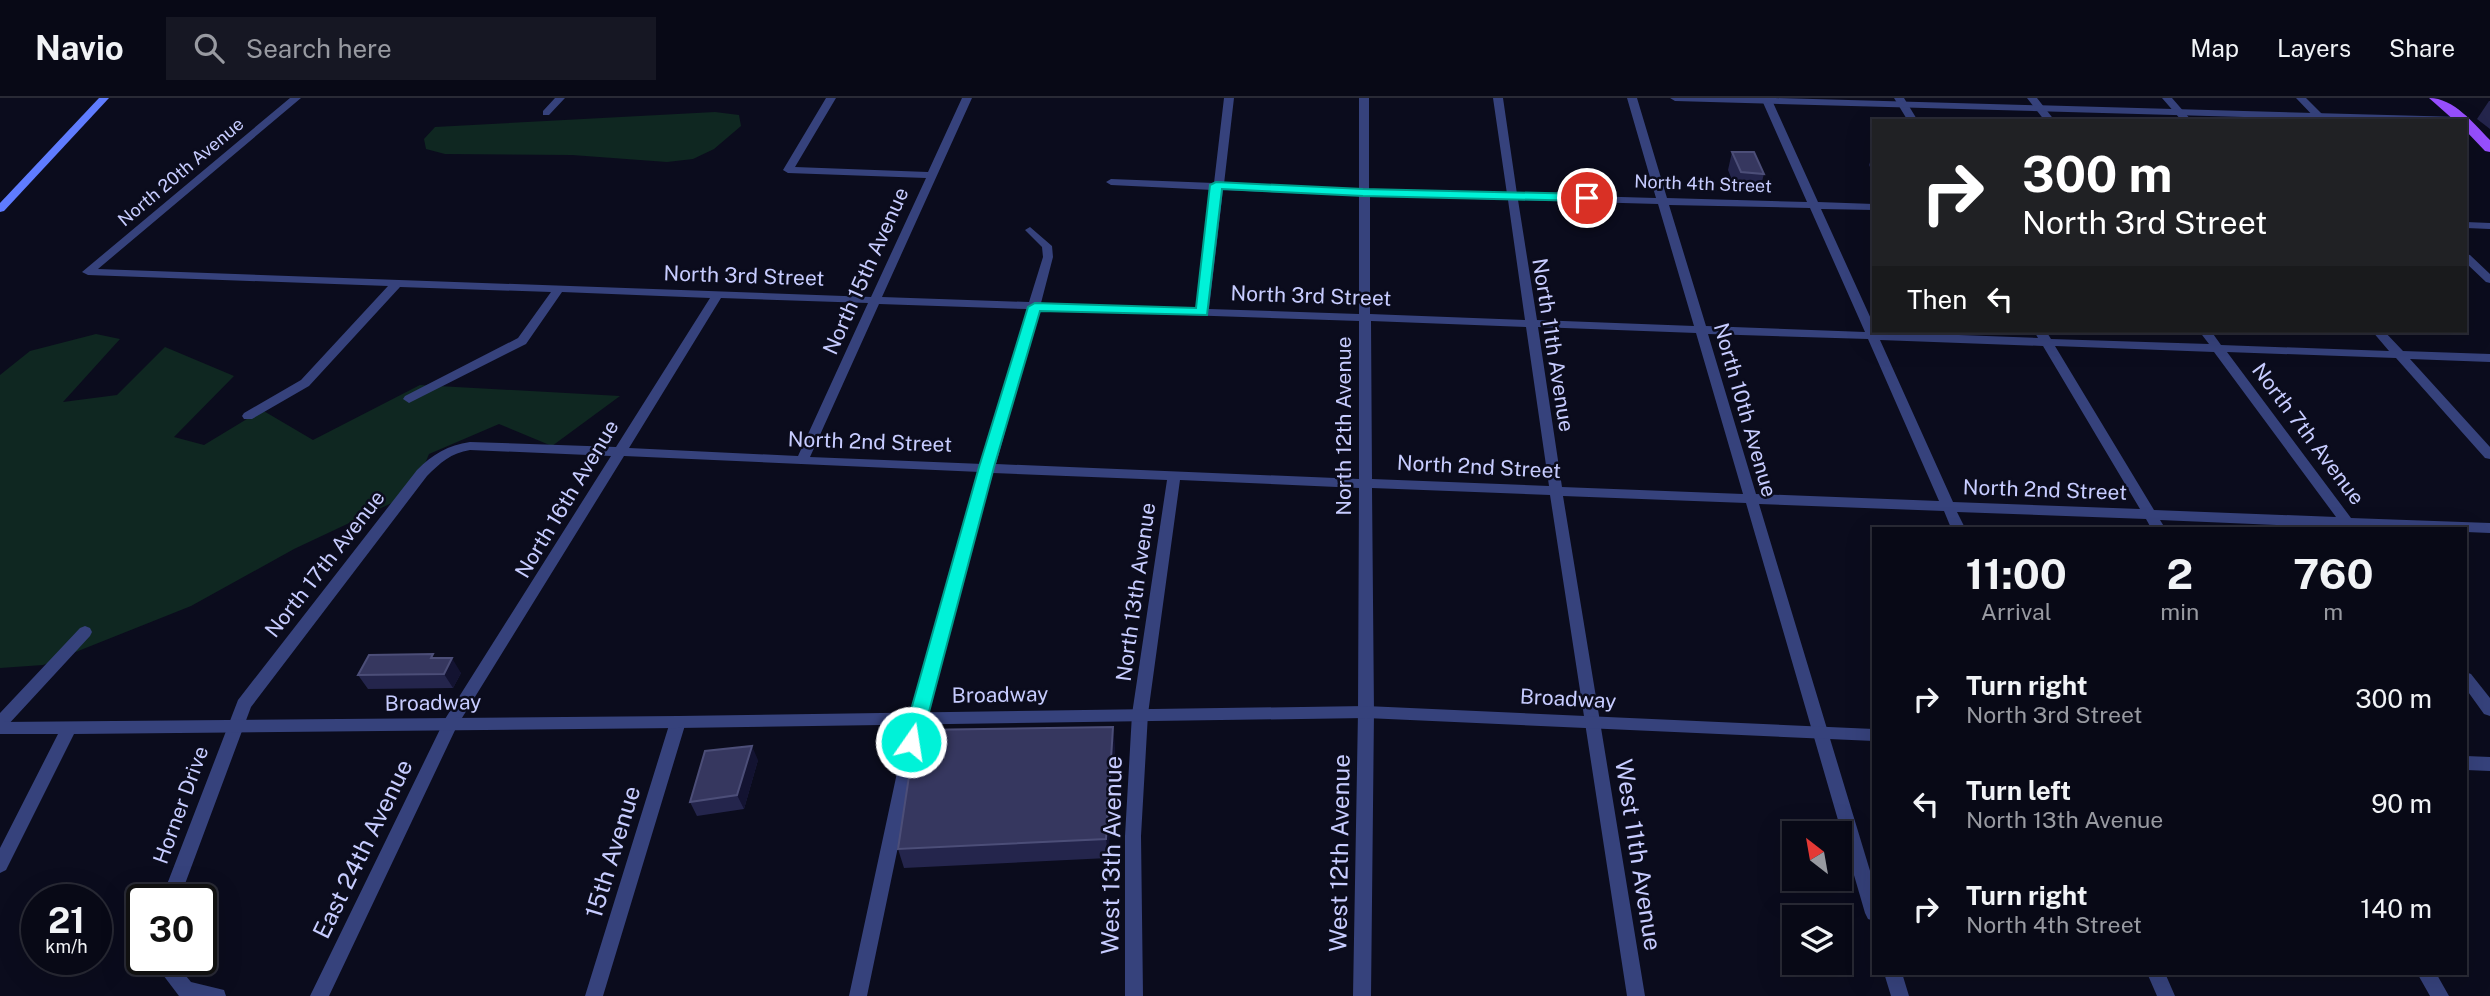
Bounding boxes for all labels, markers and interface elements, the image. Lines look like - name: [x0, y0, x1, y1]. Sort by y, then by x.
- search box: [166, 17, 656, 80]
- text: Navio: [35, 29, 124, 67]
- icon: search: [190, 29, 228, 67]
- text: Search here: [246, 33, 392, 64]
- text: Map: [2190, 34, 2239, 62]
- text: Layers: [2277, 34, 2351, 62]
- text: Share: [2389, 34, 2455, 62]
- street label: North 20th Avenue: [114, 113, 248, 230]
- text: 300 m: [2022, 145, 2172, 203]
- icon: right: [1907, 147, 1998, 238]
- pin: [1557, 168, 1617, 228]
- street label: North 4th Street: [1634, 171, 1772, 196]
- icon: arrive: [1568, 179, 1606, 217]
- street label: North 15th Avenue: [817, 183, 914, 358]
- text: North 3rd Street: [2022, 204, 2267, 241]
- street label: North 11th Avenue: [1527, 256, 1580, 434]
- street label: North 3rd Street: [663, 260, 825, 291]
- street label: North 3rd Street: [1230, 280, 1392, 311]
- icon: left: [1981, 280, 2019, 318]
- text: Then: [1907, 284, 1967, 315]
- street label: North 10th Avenue: [1709, 320, 1782, 500]
- street label: North 12th Avenue: [1331, 336, 1356, 516]
- street label: North 7th Avenue: [2247, 358, 2370, 509]
- street label: North 16th Avenue: [510, 415, 624, 582]
- street label: North 2nd Street: [787, 426, 953, 457]
- street label: North 2nd Street: [1396, 450, 1562, 483]
- street label: North 2nd Street: [1962, 474, 2128, 505]
- street label: North 17th Avenue: [259, 485, 390, 642]
- street label: North 13th Avenue: [1111, 501, 1160, 683]
- text: 11:00: [1966, 549, 2067, 598]
- text: 2: [2167, 549, 2193, 598]
- text: 760: [2293, 549, 2373, 598]
- text: Arrival: [1981, 598, 2052, 625]
- text: min: [2160, 598, 2199, 625]
- text: m: [2323, 598, 2343, 625]
- text: Turn right: [1966, 670, 2088, 701]
- icon: right: [1907, 680, 1945, 718]
- street label: Broadway: [951, 681, 1049, 708]
- street label: Broadway: [1519, 683, 1617, 714]
- text: 300 m: [2355, 683, 2432, 714]
- street label: Broadway: [384, 689, 482, 716]
- text: North 3rd Street: [1966, 701, 2142, 728]
- position arrow: [874, 705, 948, 779]
- street label: Horner Drive: [148, 742, 213, 867]
- street label: East 24th Avenue: [307, 754, 418, 943]
- street label: West 12th Avenue: [1323, 754, 1355, 952]
- street label: West 13th Avenue: [1095, 755, 1127, 955]
- street label: West 11th Avenue: [1610, 757, 1668, 953]
- text: Turn left: [1966, 775, 2071, 806]
- street label: 15th Avenue: [579, 782, 645, 921]
- icon: left: [1907, 785, 1945, 823]
- text: 90 m: [2371, 788, 2432, 819]
- text: North 13th Avenue: [1966, 806, 2163, 833]
- north arrow: [1782, 821, 1852, 891]
- map controls: [1782, 821, 1852, 975]
- text: Turn right: [1966, 880, 2088, 911]
- speed limit sign: 30: [126, 884, 217, 975]
- icon: right: [1907, 890, 1945, 928]
- text: 140 m: [2360, 893, 2432, 924]
- text: 21: [48, 900, 85, 941]
- button: layers: [1782, 905, 1852, 975]
- text: North 4th Street: [1966, 911, 2142, 938]
- text: km/h: [45, 936, 88, 957]

